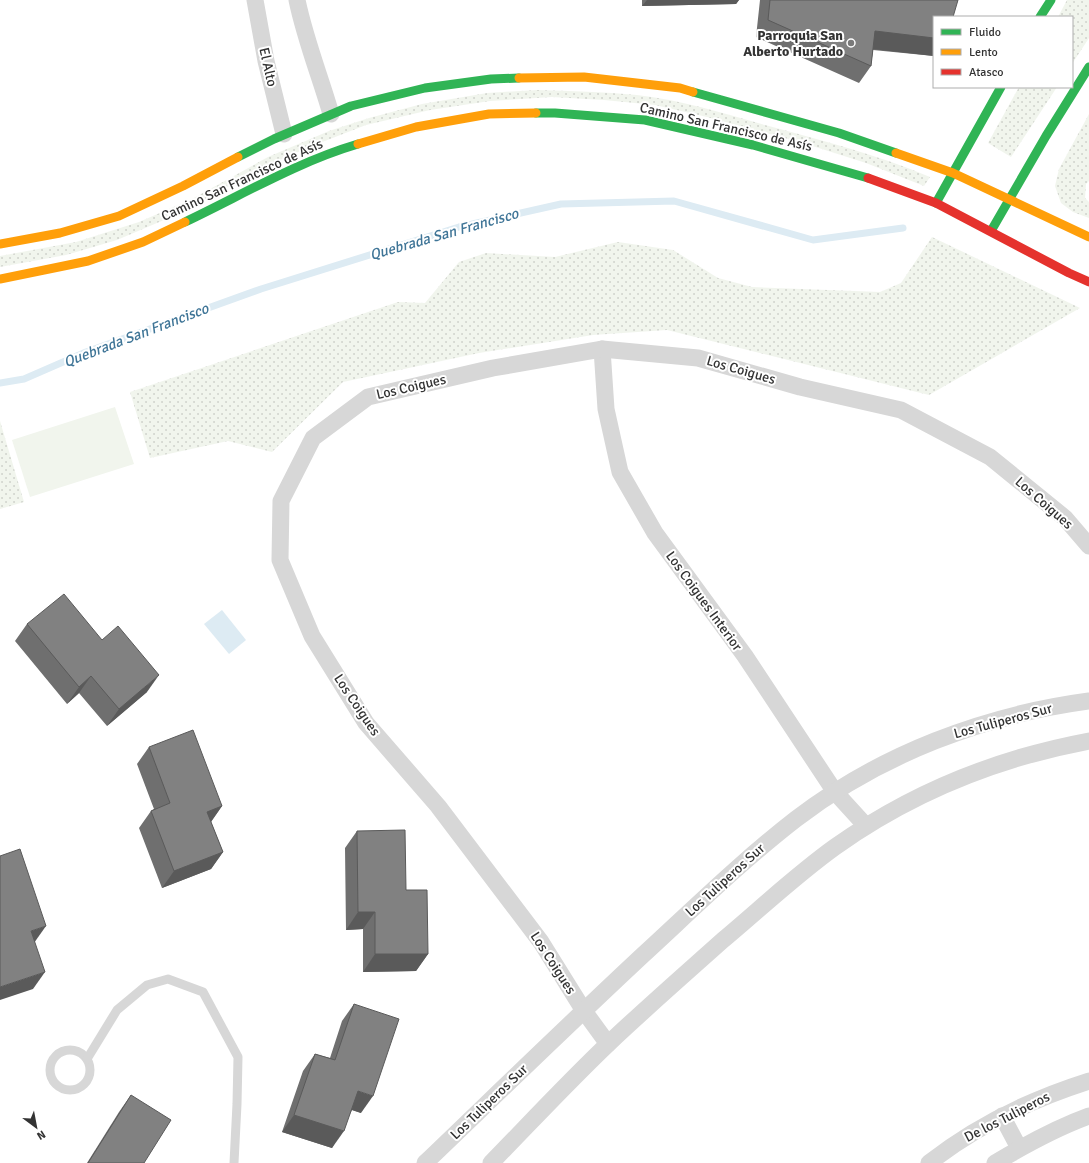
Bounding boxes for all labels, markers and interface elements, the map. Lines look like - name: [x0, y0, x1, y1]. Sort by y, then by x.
- legend: [933, 16, 1073, 88]
- text: Fluido: [969, 25, 1001, 40]
- place label: Parroquia San Alberto Hurtado: [743, 27, 843, 60]
- marker: Parroquia San Alberto Hurtado: [846, 38, 856, 48]
- text: Lento: [969, 45, 998, 60]
- street label: El Alto: [255, 46, 281, 88]
- text: Atasco: [969, 65, 1004, 80]
- street label: Camino San Francisco de Asís: [638, 99, 814, 155]
- street label: Camino San Francisco de Asís: [158, 135, 326, 225]
- water label: Quebrada San Francisco: [368, 204, 522, 264]
- water label: Quebrada San Francisco: [61, 299, 212, 371]
- street label: Los Coigues: [705, 352, 777, 388]
- street label: Los Coigues: [374, 371, 448, 403]
- street label: Los Coigues: [1012, 473, 1076, 533]
- street label: Los Coigues Interior: [662, 548, 746, 655]
- street label: Los Coigues: [330, 671, 384, 739]
- street label: Los Tuliperos Sur: [952, 699, 1055, 742]
- street label: Los Tuliperos Sur: [682, 839, 769, 920]
- street label: Los Coigues: [527, 929, 579, 997]
- street label: Los Tuliperos Sur: [447, 1060, 532, 1143]
- street label: De los Tuliperos: [961, 1088, 1053, 1146]
- north arrow: [16, 1107, 56, 1147]
- text: N: [34, 1128, 48, 1143]

